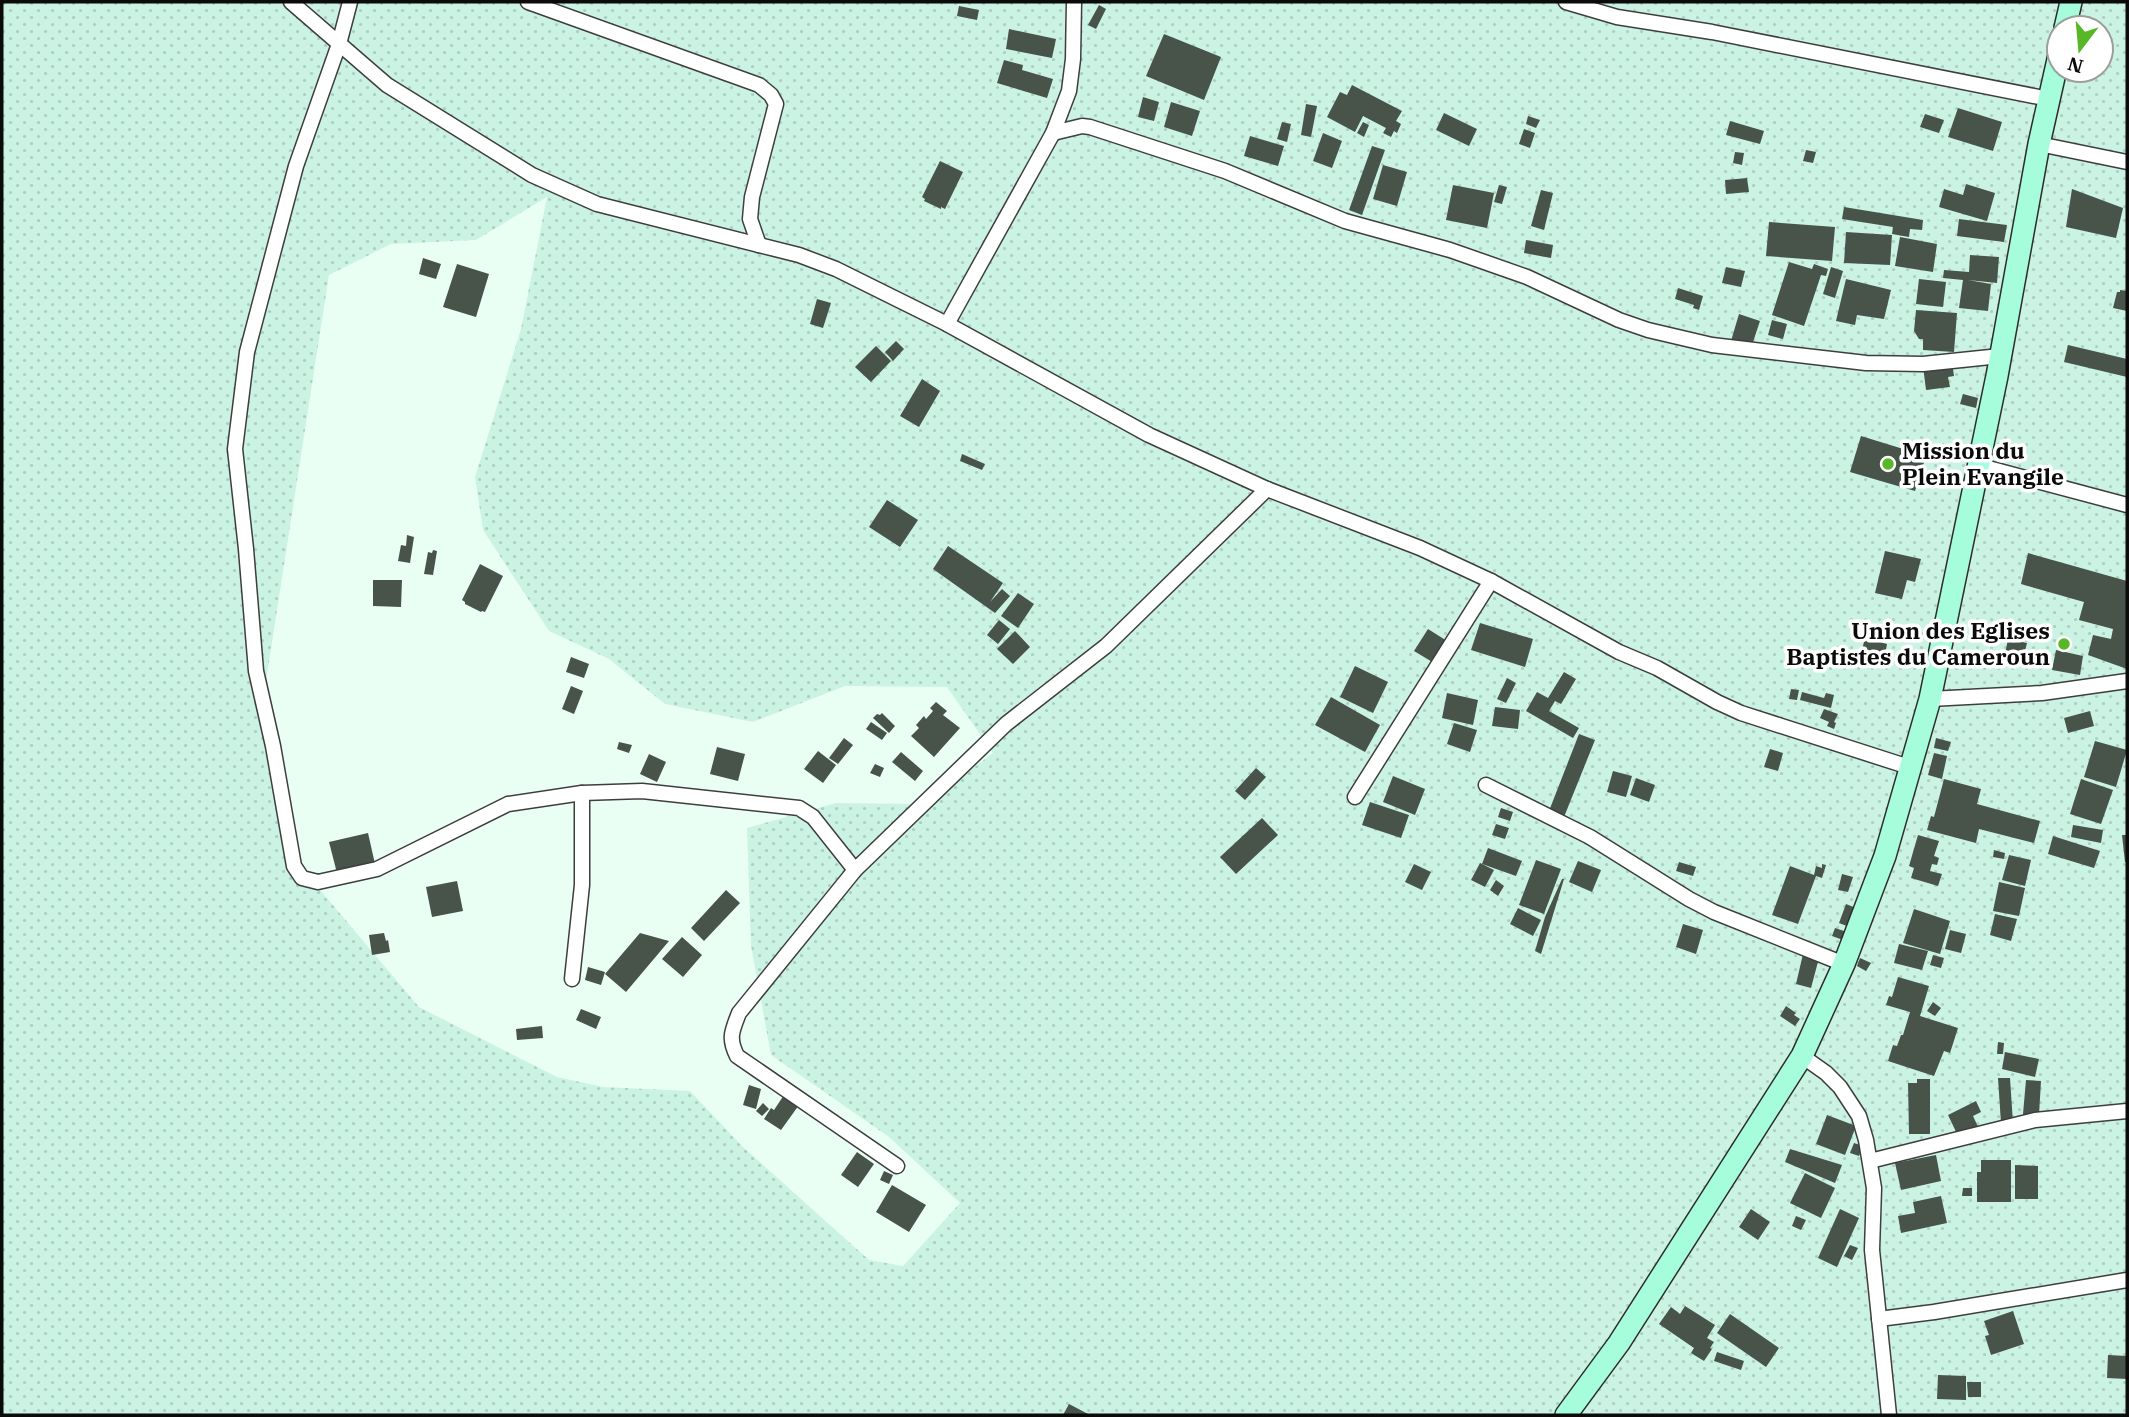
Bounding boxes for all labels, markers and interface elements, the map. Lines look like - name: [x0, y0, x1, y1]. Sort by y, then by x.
- north arrow: [2045, 14, 2115, 84]
- text: N: [2065, 52, 2086, 79]
- place label: Mission du Plein Evangile: [1902, 435, 2064, 491]
- marker: Mission du Plein Evangile: [1880, 456, 1896, 472]
- place label: Union des Eglises Baptistes du Cameroun: [1786, 615, 2050, 671]
- marker: Union des Eglises Baptistes du Cameroun: [2056, 636, 2072, 652]

